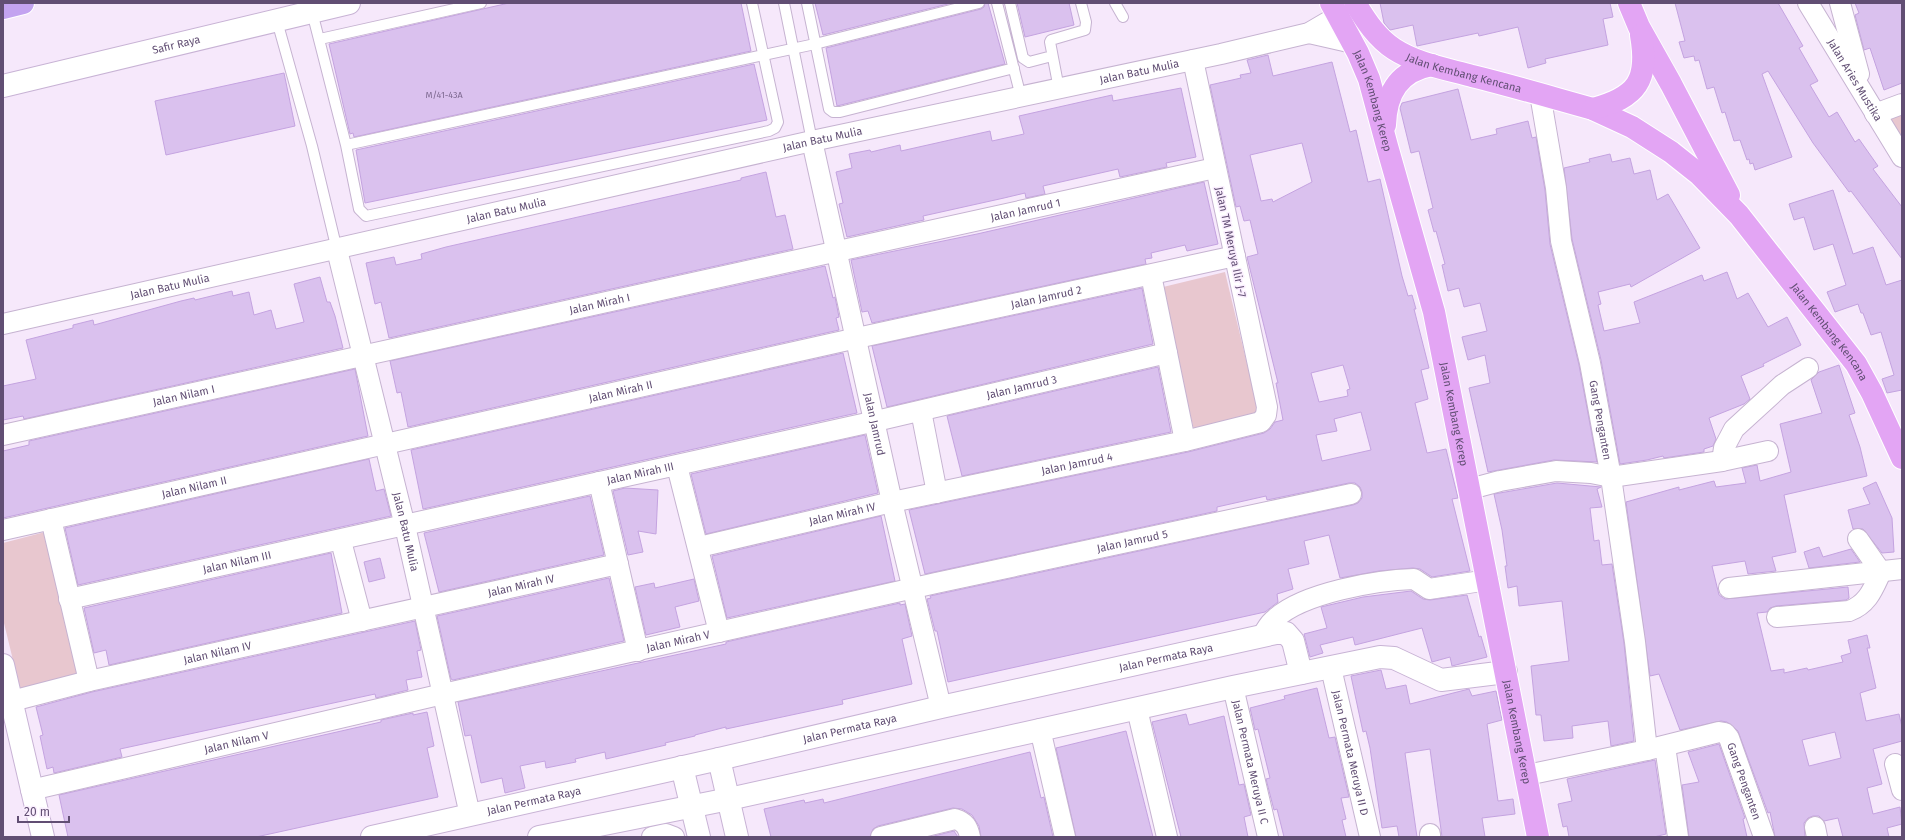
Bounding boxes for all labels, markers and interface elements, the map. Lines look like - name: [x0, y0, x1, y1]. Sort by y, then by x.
- street label: Safir Raya: [151, 33, 202, 57]
- street label: Jalan Aries Mustika: [1824, 37, 1885, 124]
- street label: Jalan Kembang Kerep: [1351, 48, 1394, 153]
- street label: Jalan Kembang Kencana: [1404, 51, 1523, 96]
- street label: Jalan Batu Mulia: [1098, 57, 1180, 87]
- house number: M/41-43A: [425, 90, 463, 100]
- street label: Jalan Batu Mulia: [781, 124, 863, 154]
- street label: Jalan TM Meruya Ilir J-7: [1212, 186, 1249, 299]
- street label: Jalan Batu Mulia: [465, 195, 547, 226]
- street label: Jalan Jamrud 1: [989, 196, 1062, 224]
- street label: Jalan Batu Mulia: [129, 271, 211, 302]
- street label: Jalan Kembang Kencana: [1788, 281, 1870, 383]
- street label: Jalan Jamrud 2: [1010, 283, 1083, 311]
- street label: Jalan Mirah I: [568, 291, 631, 317]
- street label: Jalan Kembang Kerep: [1437, 361, 1470, 467]
- street label: Jalan Jamrud 3: [985, 373, 1058, 402]
- street label: Jalan Mirah II: [587, 378, 654, 405]
- street label: Gang Penganten: [1586, 379, 1614, 461]
- street label: Jalan Nilam I: [152, 383, 216, 409]
- street label: Jalan Jamrud: [861, 392, 888, 457]
- street label: Jalan Jamrud 4: [1040, 450, 1114, 478]
- street label: Jalan Mirah III: [606, 460, 675, 487]
- street label: Jalan Nilam II: [161, 474, 228, 501]
- street label: Jalan Batu Mulia: [390, 491, 421, 573]
- street label: Jalan Mirah IV: [808, 500, 878, 528]
- street label: Jalan Jamrud 5: [1096, 527, 1169, 555]
- street label: Jalan Nilam III: [202, 549, 272, 576]
- street label: Jalan Mirah IV: [486, 572, 557, 600]
- street label: Jalan Mirah V: [645, 628, 712, 655]
- street label: Jalan Nilam IV: [182, 639, 254, 667]
- street label: Jalan Permata Raya: [1118, 641, 1214, 674]
- street label: Jalan Kembang Kerep: [1500, 679, 1533, 785]
- street label: Jalan Permata Meruya II D: [1329, 689, 1371, 817]
- street label: Jalan Permata Meruya II C: [1229, 699, 1271, 826]
- street label: Jalan Permata Raya: [802, 712, 898, 746]
- street label: Jalan Nilam V: [203, 729, 271, 756]
- street label: Gang Penganten: [1724, 741, 1763, 822]
- street label: Jalan Permata Raya: [486, 784, 582, 818]
- scale bar: [18, 798, 69, 824]
- text: 20 m: [24, 805, 50, 819]

